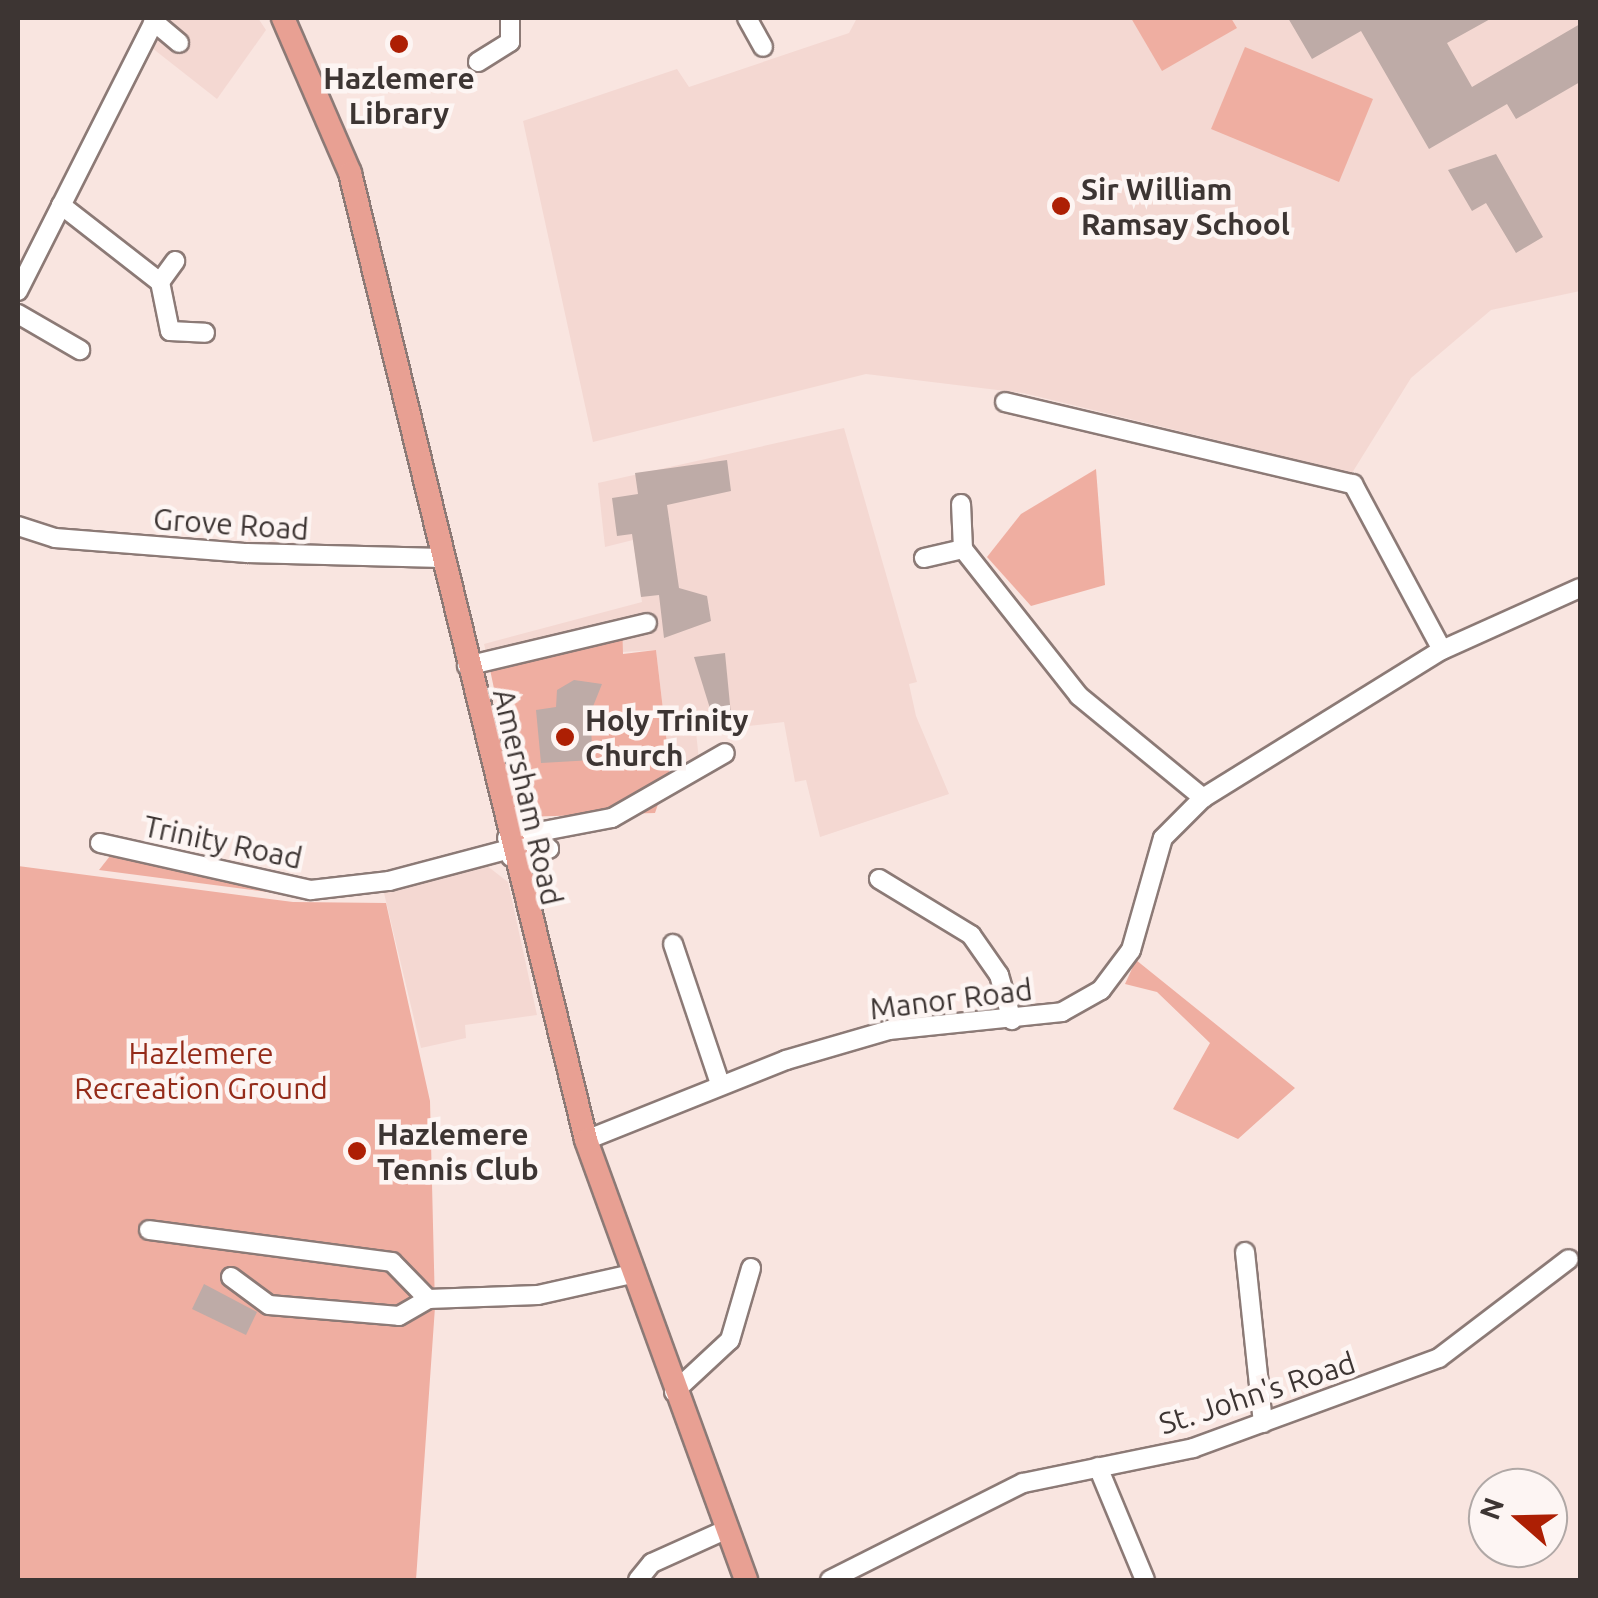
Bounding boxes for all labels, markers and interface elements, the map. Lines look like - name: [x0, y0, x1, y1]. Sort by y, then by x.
- marker: Hazlemere Library: [388, 33, 410, 55]
- place label: Hazlemere Library: [323, 60, 475, 130]
- place label: Sir William Ramsay School: [1081, 171, 1290, 242]
- marker: Sir William Ramsay School: [1050, 195, 1072, 217]
- street label: Grove Road: [152, 501, 310, 547]
- street label: Amersham Road: [486, 685, 570, 909]
- place label: Holy Trinity Church: [585, 702, 749, 772]
- marker: Holy Trinity Church: [554, 726, 576, 748]
- street label: Trinity Road: [140, 808, 306, 876]
- street label: Manor Road: [868, 971, 1034, 1027]
- park label: Hazlemere Recreation Ground: [74, 1035, 328, 1106]
- place label: Hazlemere Tennis Club: [377, 1116, 539, 1186]
- marker: Hazlemere Tennis Club: [346, 1140, 368, 1162]
- street label: St. John's Road: [1154, 1344, 1360, 1442]
- north arrow: [1468, 1468, 1568, 1568]
- text: N: [1473, 1493, 1509, 1523]

